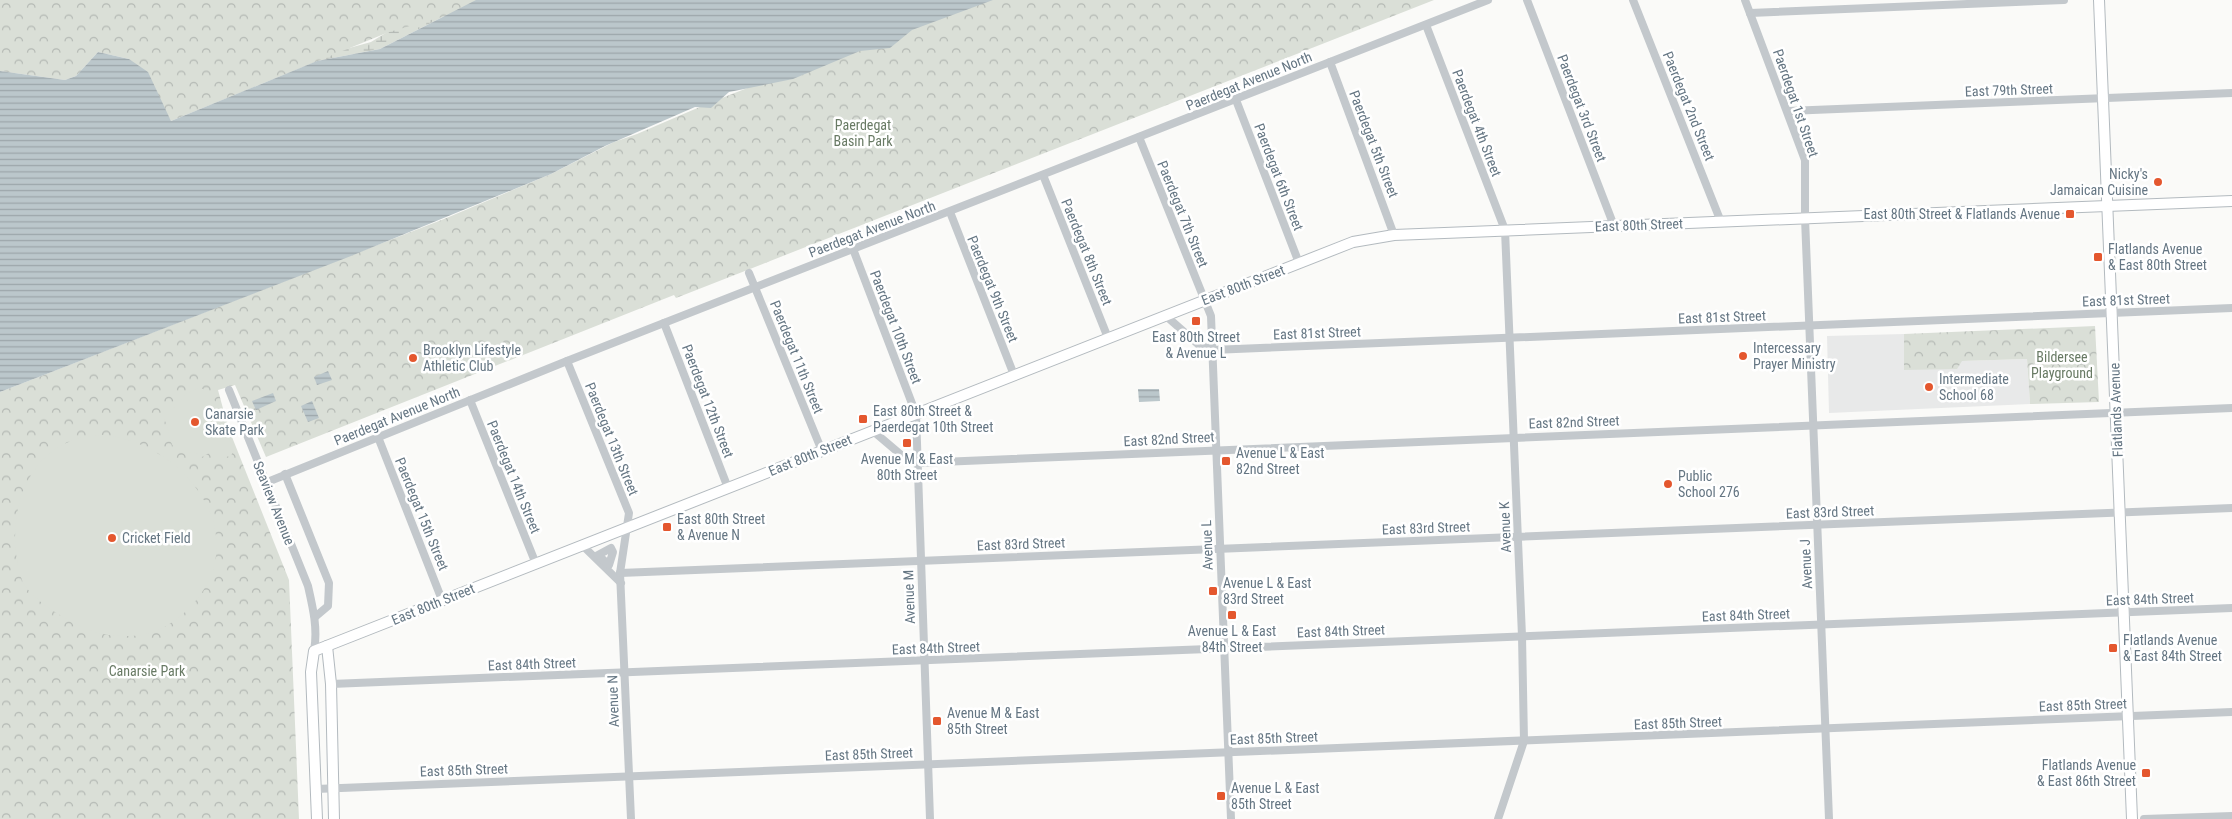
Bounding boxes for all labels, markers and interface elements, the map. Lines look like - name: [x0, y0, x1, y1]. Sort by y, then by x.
- street label: Paerdegat 1st Street: [1770, 47, 1822, 159]
- street label: Paerdegat Avenue North: [1184, 48, 1314, 114]
- street label: Paerdegat 2nd Street: [1660, 49, 1718, 163]
- street label: Paerdegat 3rd Street: [1554, 52, 1610, 164]
- street label: Paerdegat 4th Street: [1449, 67, 1505, 179]
- street label: East 79th Street: [1965, 80, 2053, 100]
- street label: Paerdegat 5th Street: [1346, 88, 1402, 200]
- park label: Paerdegat Basin Park: [834, 117, 893, 149]
- street label: Paerdegat 6th Street: [1251, 121, 1307, 233]
- street label: Paerdegat 7th Street: [1154, 158, 1212, 270]
- place label: Nicky's Jamaican Cuisine: [2050, 166, 2148, 198]
- marker: Nicky's Jamaican Cuisine: [2152, 176, 2164, 188]
- street label: Paerdegat 8th Street: [1058, 196, 1116, 308]
- street label: Paerdegat Avenue North: [806, 197, 938, 261]
- place label: East 80th Street & Flatlands Avenue: [1863, 206, 2060, 222]
- marker: East 80th Street & Flatlands Avenue: [2064, 208, 2076, 220]
- street label: East 80th Street: [1595, 215, 1683, 235]
- street label: Paerdegat 9th Street: [964, 233, 1022, 345]
- place label: Flatlands Avenue & East 80th Street: [2108, 241, 2207, 273]
- marker: Flatlands Avenue & East 80th Street: [2092, 251, 2104, 263]
- street label: East 80th Street: [1199, 262, 1287, 308]
- street label: Paerdegat 10th Street: [867, 268, 925, 386]
- street label: East 81st Street: [2082, 290, 2170, 310]
- street label: Paerdegat 11th Street: [767, 298, 827, 416]
- street label: East 81st Street: [1678, 307, 1766, 327]
- marker: East 80th Street & Avenue L: [1190, 315, 1202, 327]
- street label: East 81st Street: [1273, 323, 1361, 343]
- place label: East 80th Street & Avenue L: [1152, 329, 1240, 361]
- place label: Intercessary Prayer Ministry: [1753, 340, 1836, 372]
- place label: Brooklyn Lifestyle Athletic Club: [423, 342, 521, 374]
- street label: Paerdegat 12th Street: [679, 342, 737, 460]
- park label: Bildersee Playground: [2031, 349, 2093, 381]
- marker: Intercessary Prayer Ministry: [1737, 350, 1749, 362]
- marker: Brooklyn Lifestyle Athletic Club: [407, 352, 419, 364]
- street label: Flatlands Avenue: [2106, 362, 2126, 457]
- place label: Intermediate School 68: [1939, 371, 2009, 403]
- street label: Paerdegat 13th Street: [582, 380, 642, 498]
- marker: Intermediate School 68: [1923, 381, 1935, 393]
- street label: Paerdegat Avenue North: [332, 383, 462, 449]
- place label: East 80th Street & Paerdegat 10th Street: [873, 403, 993, 435]
- place label: Canarsie Skate Park: [205, 406, 265, 438]
- street label: East 82nd Street: [1528, 412, 1620, 432]
- marker: East 80th Street & Paerdegat 10th Street: [857, 413, 869, 425]
- marker: Canarsie Skate Park: [189, 416, 201, 428]
- street label: Paerdegat 14th Street: [484, 418, 544, 536]
- street label: East 82nd Street: [1123, 429, 1215, 449]
- street label: East 80th Street: [766, 431, 854, 479]
- marker: Avenue M & East 80th Street: [901, 437, 913, 449]
- place label: Avenue L & East 82nd Street: [1236, 445, 1324, 477]
- place label: Avenue M & East 80th Street: [861, 451, 953, 483]
- street label: Paerdegat 15th Street: [392, 455, 452, 573]
- marker: Avenue L & East 82nd Street: [1220, 455, 1232, 467]
- street label: Seaview Avenue: [250, 459, 298, 548]
- place label: Public School 276: [1678, 468, 1740, 500]
- marker: Public School 276: [1662, 478, 1674, 490]
- street label: Avenue K: [1496, 501, 1514, 553]
- street label: East 83rd Street: [1786, 502, 1874, 522]
- place label: East 80th Street & Avenue N: [677, 511, 765, 543]
- street label: East 83rd Street: [1382, 518, 1470, 538]
- street label: Avenue L: [1198, 519, 1216, 570]
- marker: East 80th Street & Avenue N: [661, 521, 673, 533]
- place label: Cricket Field: [122, 530, 191, 546]
- marker: Cricket Field: [106, 532, 118, 544]
- street label: East 83rd Street: [977, 534, 1065, 554]
- street label: Avenue J: [1797, 538, 1815, 590]
- street label: Avenue M: [900, 570, 918, 624]
- place label: Avenue L & East 83rd Street: [1223, 575, 1311, 607]
- street label: East 80th Street: [389, 580, 477, 628]
- marker: Avenue L & East 83rd Street: [1207, 585, 1219, 597]
- street label: East 84th Street: [2106, 589, 2194, 609]
- street label: East 84th Street: [1702, 605, 1790, 625]
- marker: Avenue L & East 84th Street: [1226, 609, 1238, 621]
- street label: East 84th Street: [1297, 621, 1385, 641]
- place label: Avenue L & East 84th Street: [1188, 623, 1276, 655]
- place label: Flatlands Avenue & East 84th Street: [2123, 632, 2222, 664]
- street label: East 84th Street: [892, 638, 980, 658]
- marker: Flatlands Avenue & East 84th Street: [2107, 642, 2119, 654]
- street label: East 84th Street: [488, 654, 576, 674]
- park label: Canarsie Park: [109, 663, 186, 679]
- street label: Avenue N: [604, 675, 622, 727]
- street label: East 85th Street: [2039, 695, 2127, 715]
- place label: Avenue M & East 85th Street: [947, 705, 1039, 737]
- street label: East 85th Street: [1634, 713, 1722, 733]
- marker: Avenue M & East 85th Street: [931, 715, 943, 727]
- street label: East 85th Street: [1230, 728, 1318, 748]
- street label: East 85th Street: [825, 744, 913, 764]
- place label: Flatlands Avenue & East 86th Street: [2037, 757, 2136, 789]
- street label: East 85th Street: [420, 760, 508, 780]
- marker: Flatlands Avenue & East 86th Street: [2140, 767, 2152, 779]
- place label: Avenue L & East 85th Street: [1231, 780, 1319, 812]
- marker: Avenue L & East 85th Street: [1215, 790, 1227, 802]

